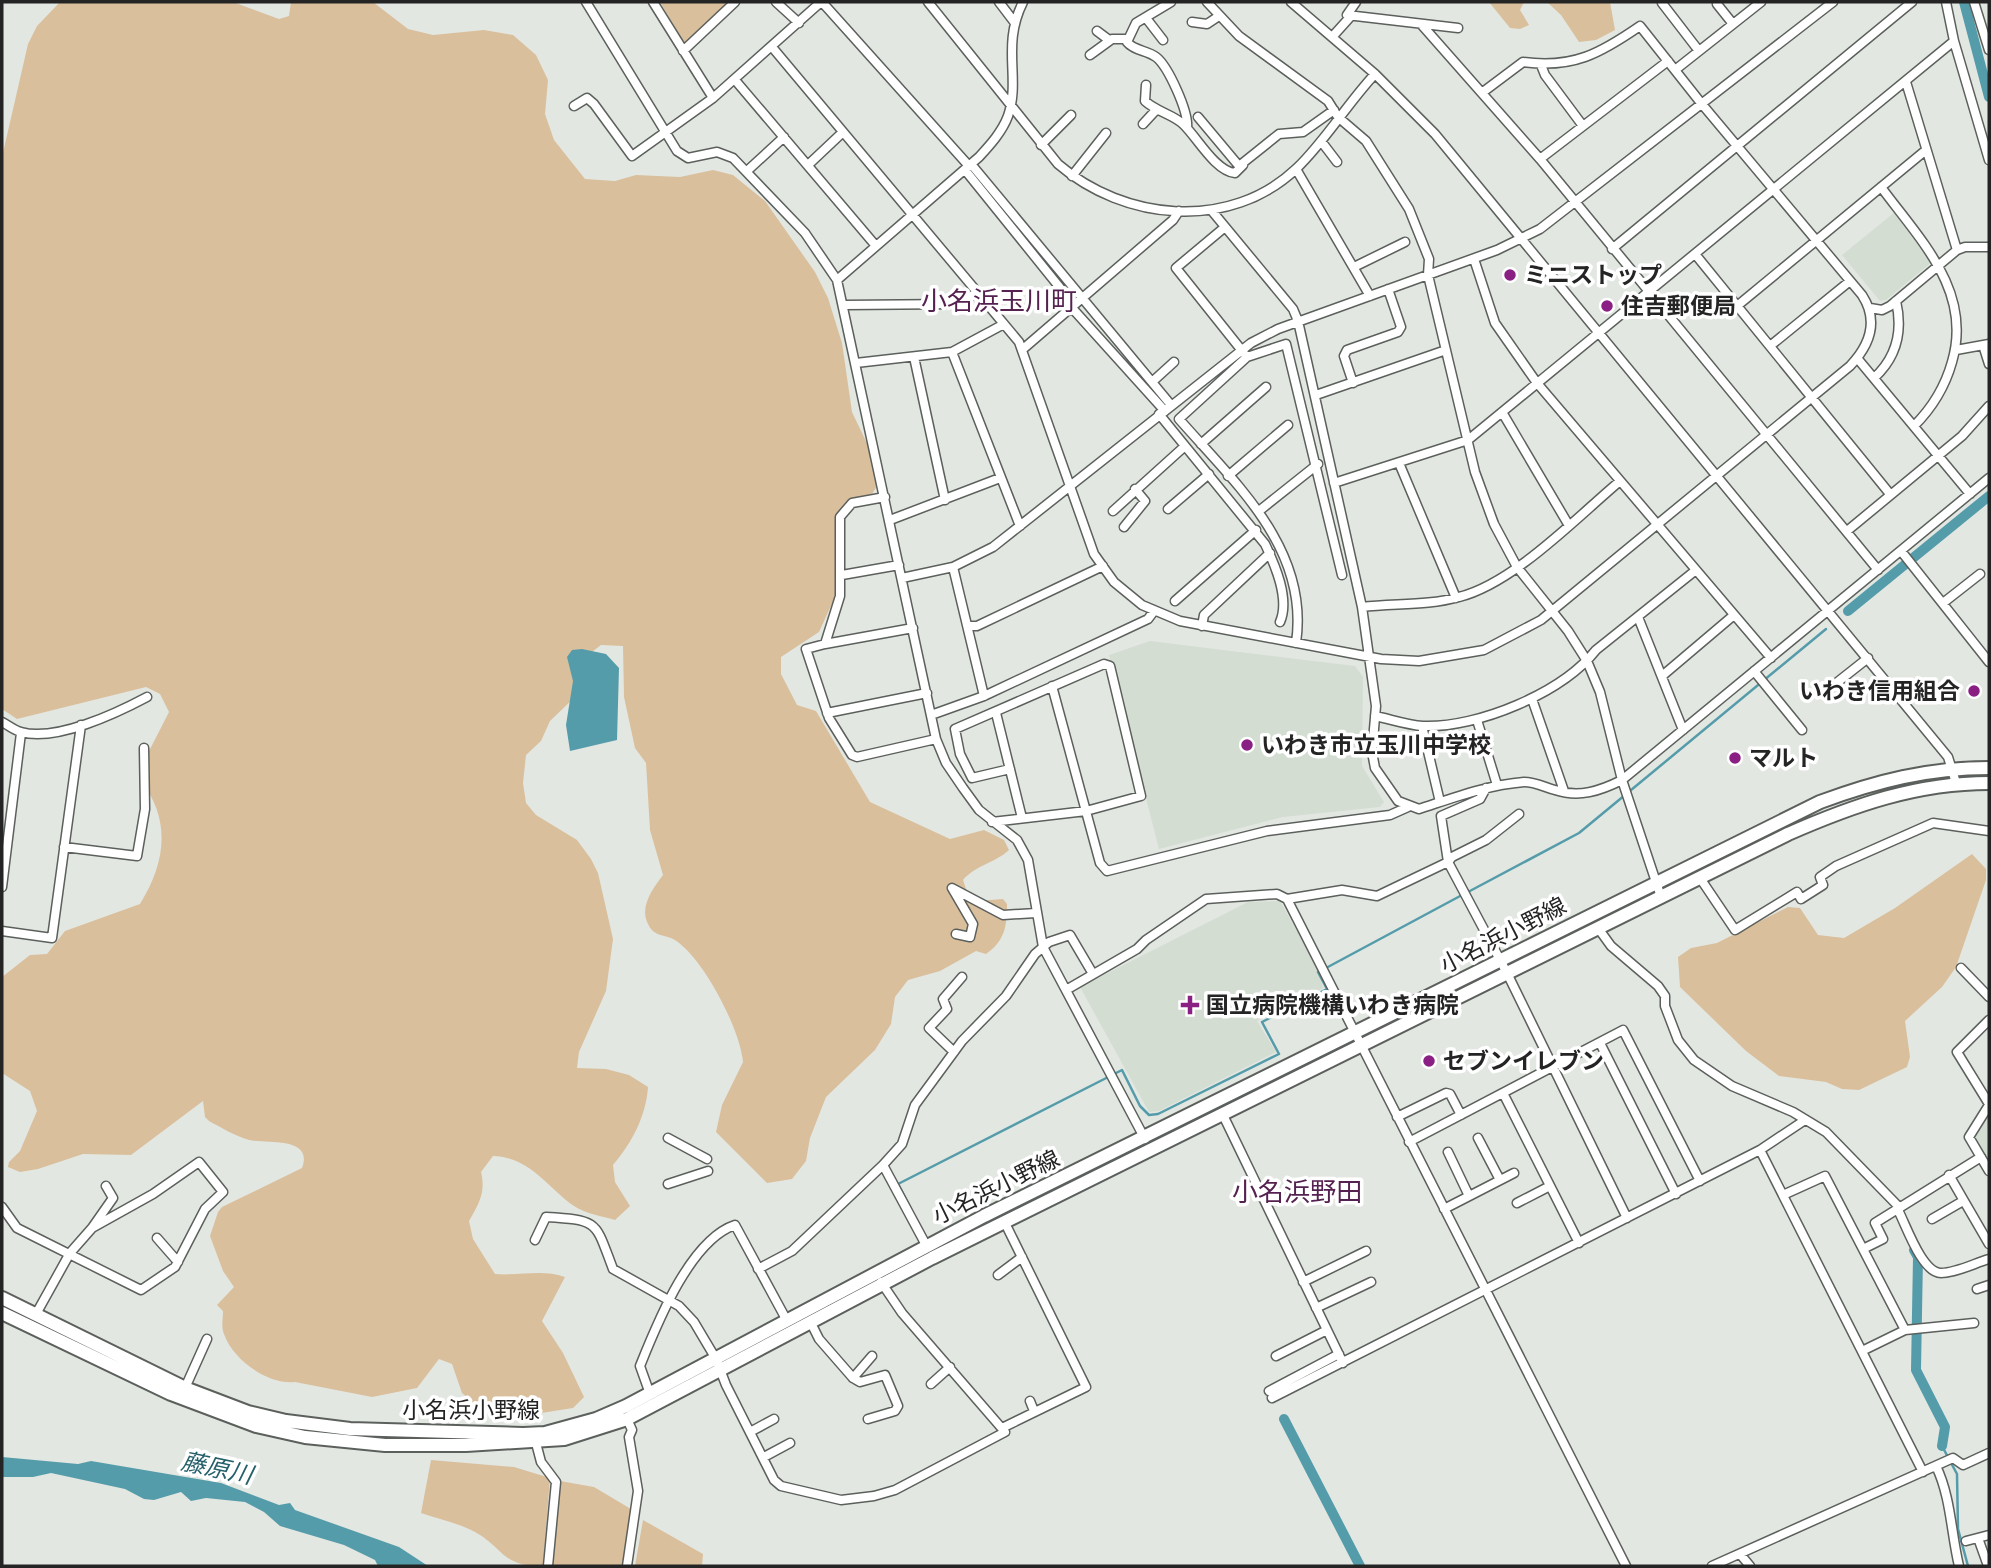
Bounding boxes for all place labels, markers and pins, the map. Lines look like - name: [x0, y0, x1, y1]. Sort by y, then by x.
- place label: ミニストップ: [1524, 262, 1662, 288]
- marker: ミニストップ: [1502, 267, 1518, 283]
- place label: 住吉郵便局: [1621, 293, 1736, 319]
- marker: 住吉郵便局: [1599, 298, 1615, 314]
- place label: いわき信用組合: [1799, 678, 1960, 704]
- marker: いわき信用組合: [1966, 683, 1982, 699]
- place label: いわき市立玉川中学校: [1261, 732, 1491, 758]
- marker: いわき市立玉川中学校: [1239, 737, 1255, 753]
- place label: マルト: [1749, 745, 1818, 771]
- marker: マルト: [1727, 750, 1743, 766]
- place label: 国立病院機構いわき病院: [1206, 992, 1459, 1018]
- marker: 国立病院機構いわき病院: [1180, 995, 1200, 1015]
- place label: セブンイレブン: [1443, 1048, 1604, 1074]
- marker: セブンイレブン: [1421, 1053, 1437, 1069]

